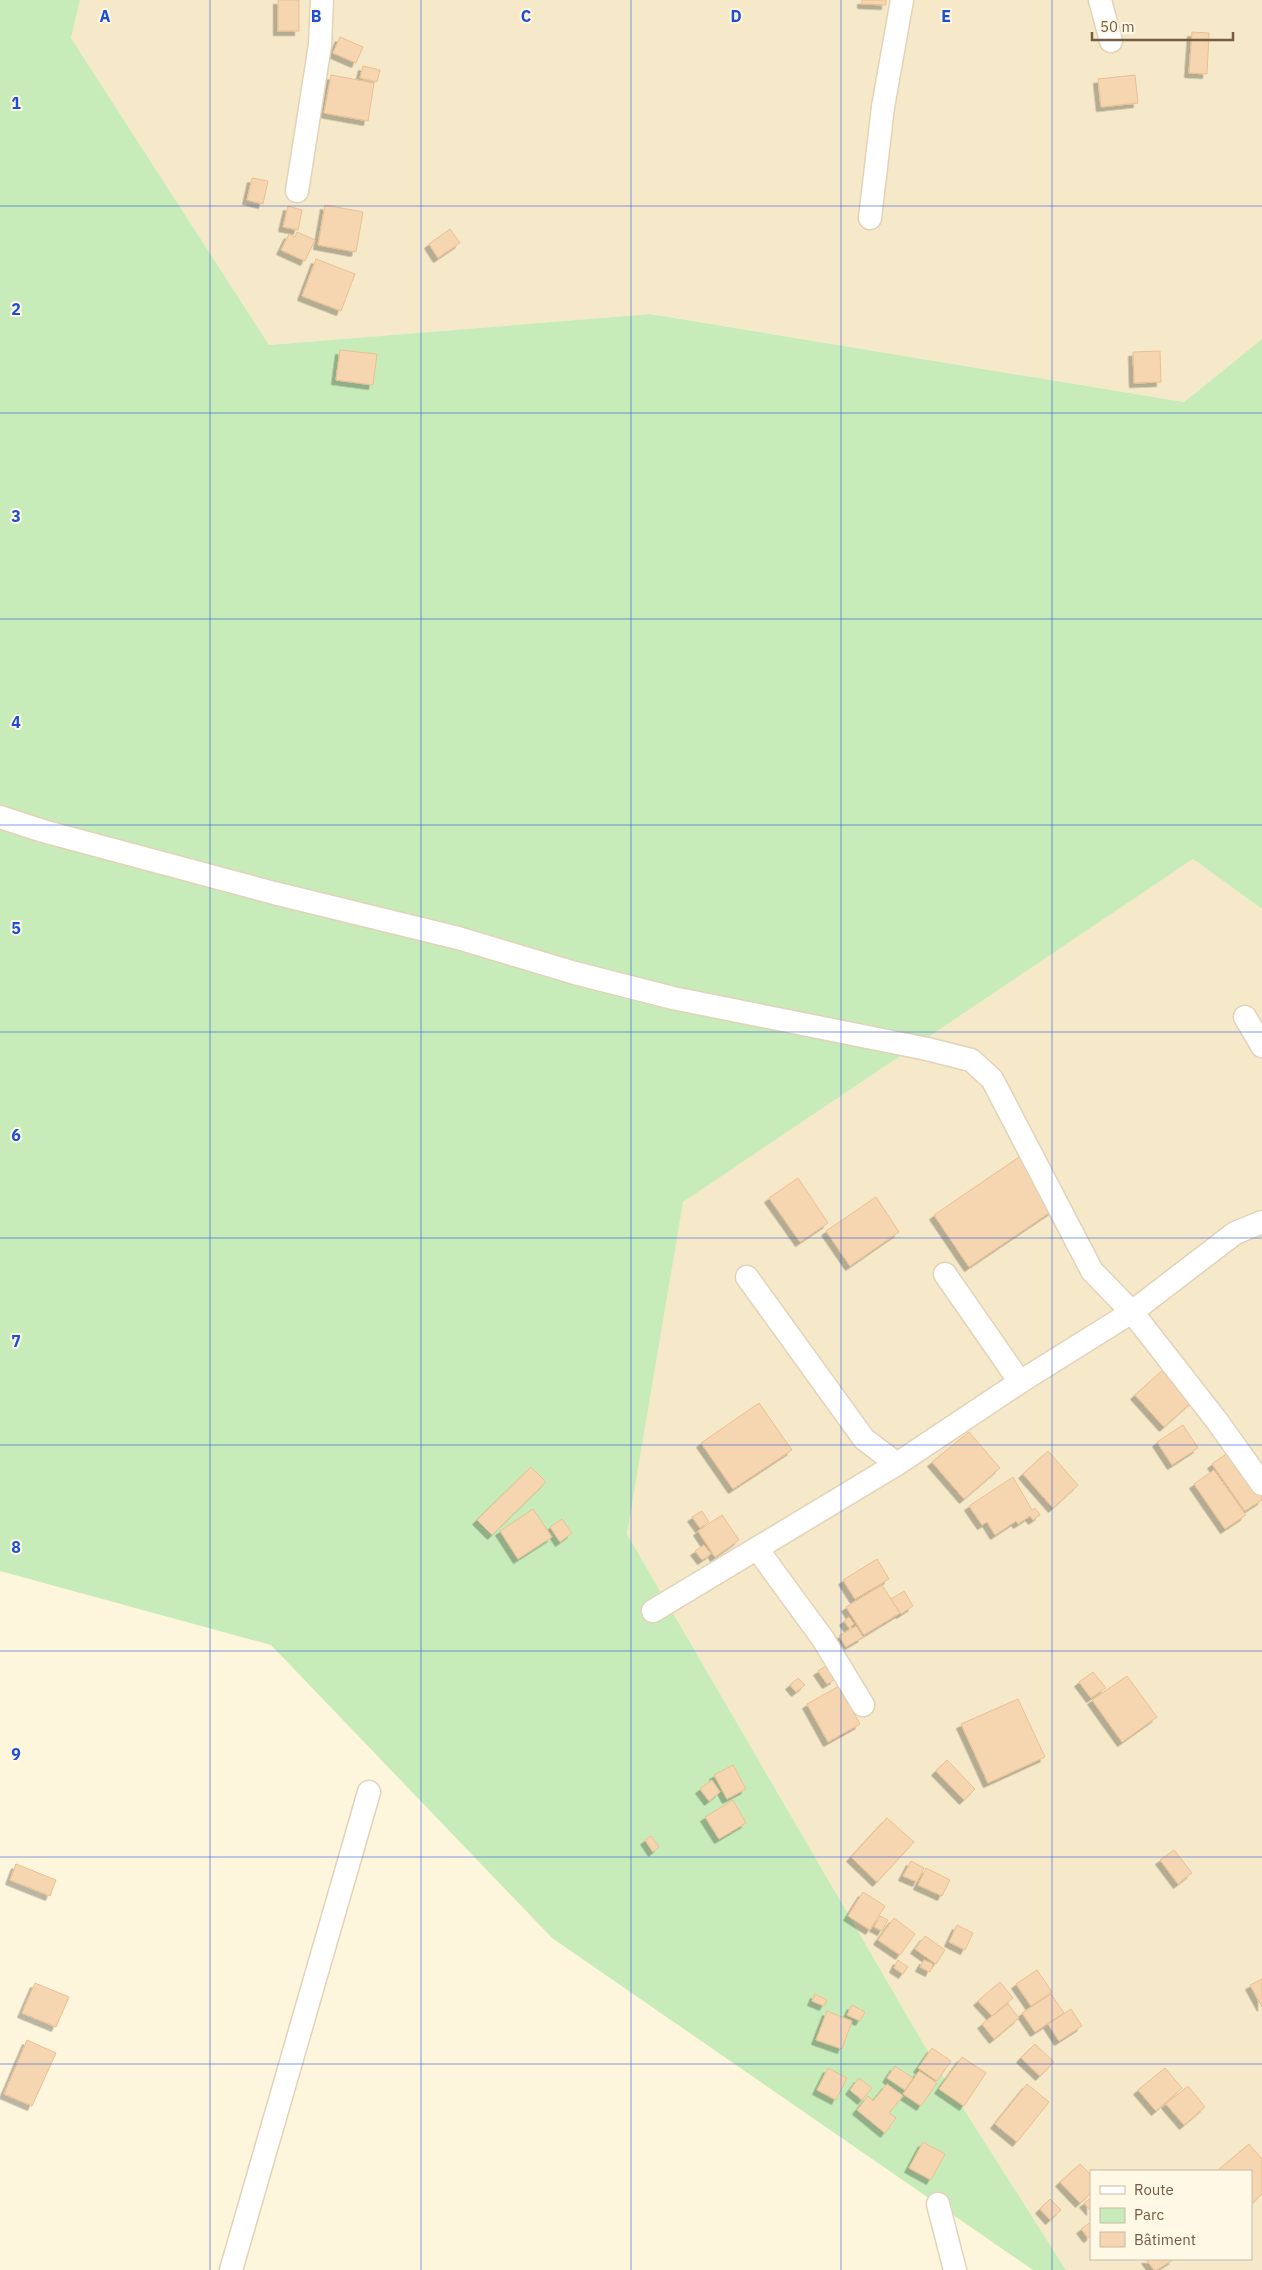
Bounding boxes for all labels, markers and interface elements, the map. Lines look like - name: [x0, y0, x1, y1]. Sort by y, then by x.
- text: A: [100, 6, 111, 26]
- text: B: [311, 6, 322, 26]
- text: C: [521, 6, 531, 26]
- text: D: [730, 6, 742, 26]
- text: E: [941, 6, 951, 26]
- scale bar: [1092, 10, 1233, 42]
- text: 50 m: [1100, 17, 1135, 36]
- text: 1: [11, 93, 21, 113]
- text: 2: [11, 299, 21, 319]
- text: 3: [11, 506, 21, 526]
- text: 4: [11, 712, 21, 732]
- text: 5: [11, 918, 21, 938]
- text: 6: [11, 1125, 21, 1145]
- text: 7: [11, 1331, 21, 1351]
- text: 8: [11, 1537, 21, 1557]
- text: 9: [11, 1744, 21, 1764]
- legend: [1090, 2170, 1252, 2260]
- text: Route: [1134, 2180, 1174, 2199]
- text: Parc: [1134, 2205, 1164, 2224]
- text: Bâtiment: [1134, 2230, 1196, 2249]

